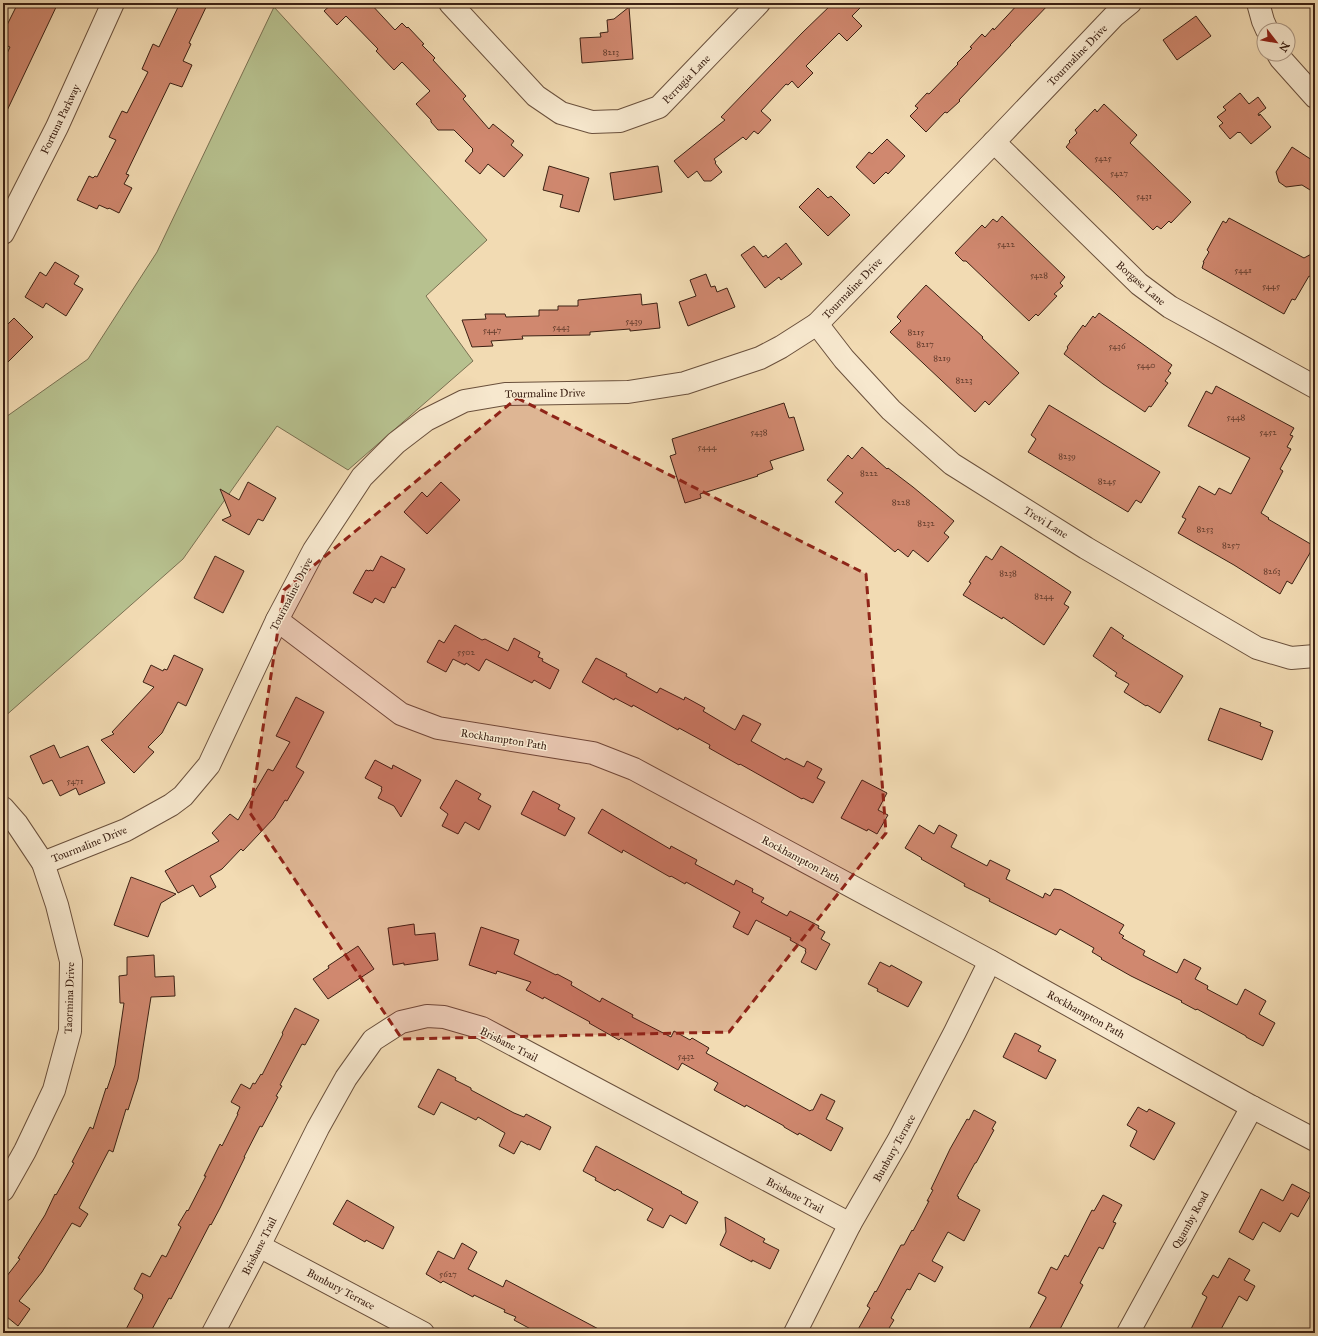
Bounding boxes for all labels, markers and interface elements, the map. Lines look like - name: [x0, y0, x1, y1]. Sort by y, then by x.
- street label: Tourmaline Drive: [1045, 22, 1110, 89]
- north arrow: [1256, 22, 1296, 62]
- text: N: [1276, 40, 1292, 55]
- house number: 8213: [603, 46, 620, 57]
- street label: Perrugia Lane: [660, 52, 713, 107]
- street label: Fortuna Parkway: [38, 81, 83, 156]
- house number: 5425: [1094, 152, 1113, 163]
- house number: 5427: [1110, 167, 1128, 178]
- house number: 5431: [1136, 190, 1152, 201]
- house number: 5422: [997, 238, 1015, 249]
- street label: Tourmaline Drive: [820, 255, 885, 322]
- street label: Borgase Lane: [1113, 258, 1168, 309]
- house number: 5441: [1234, 264, 1252, 275]
- house number: 5428: [1030, 269, 1048, 280]
- house number: 5445: [1262, 280, 1281, 291]
- house number: 5439: [625, 315, 643, 326]
- house number: 5443: [552, 321, 570, 332]
- house number: 5447: [483, 324, 501, 335]
- house number: 8215: [908, 326, 925, 337]
- house number: 8217: [916, 338, 934, 349]
- house number: 5436: [1108, 340, 1126, 351]
- house number: 8219: [933, 352, 951, 363]
- house number: 5440: [1136, 359, 1156, 370]
- house number: 8223: [955, 374, 973, 385]
- street label: Tourmaline Drive: [505, 386, 586, 401]
- house number: 5448: [1227, 411, 1246, 422]
- house number: 5438: [750, 426, 768, 437]
- house number: 5452: [1259, 426, 1277, 437]
- house number: 5444: [698, 441, 717, 452]
- house number: 8239: [1058, 450, 1076, 461]
- house number: 8222: [860, 467, 879, 478]
- house number: 8245: [1098, 475, 1117, 486]
- house number: 8228: [892, 496, 910, 507]
- street label: Trevi Lane: [1021, 504, 1071, 541]
- house number: 8232: [917, 517, 935, 528]
- house number: 8253: [1197, 523, 1214, 534]
- house number: 8257: [1222, 539, 1240, 550]
- street label: Tourmaline Drive: [267, 555, 316, 633]
- house number: 8263: [1263, 565, 1281, 576]
- house number: 8238: [999, 567, 1017, 578]
- house number: 8244: [1034, 590, 1055, 601]
- house number: 5502: [457, 646, 476, 657]
- street label: Rockhampton Path: [460, 726, 548, 753]
- house number: 5471: [67, 775, 84, 786]
- street label: Tourmaline Drive: [49, 823, 129, 866]
- street label: Rockhampton Path: [759, 833, 842, 886]
- street label: Taormina Drive: [62, 961, 77, 1034]
- street label: Rockhampton Path: [1045, 988, 1127, 1041]
- street label: Brisbane Trail: [478, 1024, 540, 1065]
- house number: 5432: [678, 1050, 695, 1061]
- street label: Bunbury Terrace: [871, 1112, 919, 1184]
- street label: Brisbane Trail: [764, 1175, 826, 1216]
- street label: Quamby Road: [1169, 1189, 1212, 1251]
- street label: Brisbane Trail: [239, 1215, 280, 1277]
- street label: Bunbury Terrace: [305, 1266, 377, 1313]
- house number: 5627: [439, 1268, 457, 1279]

